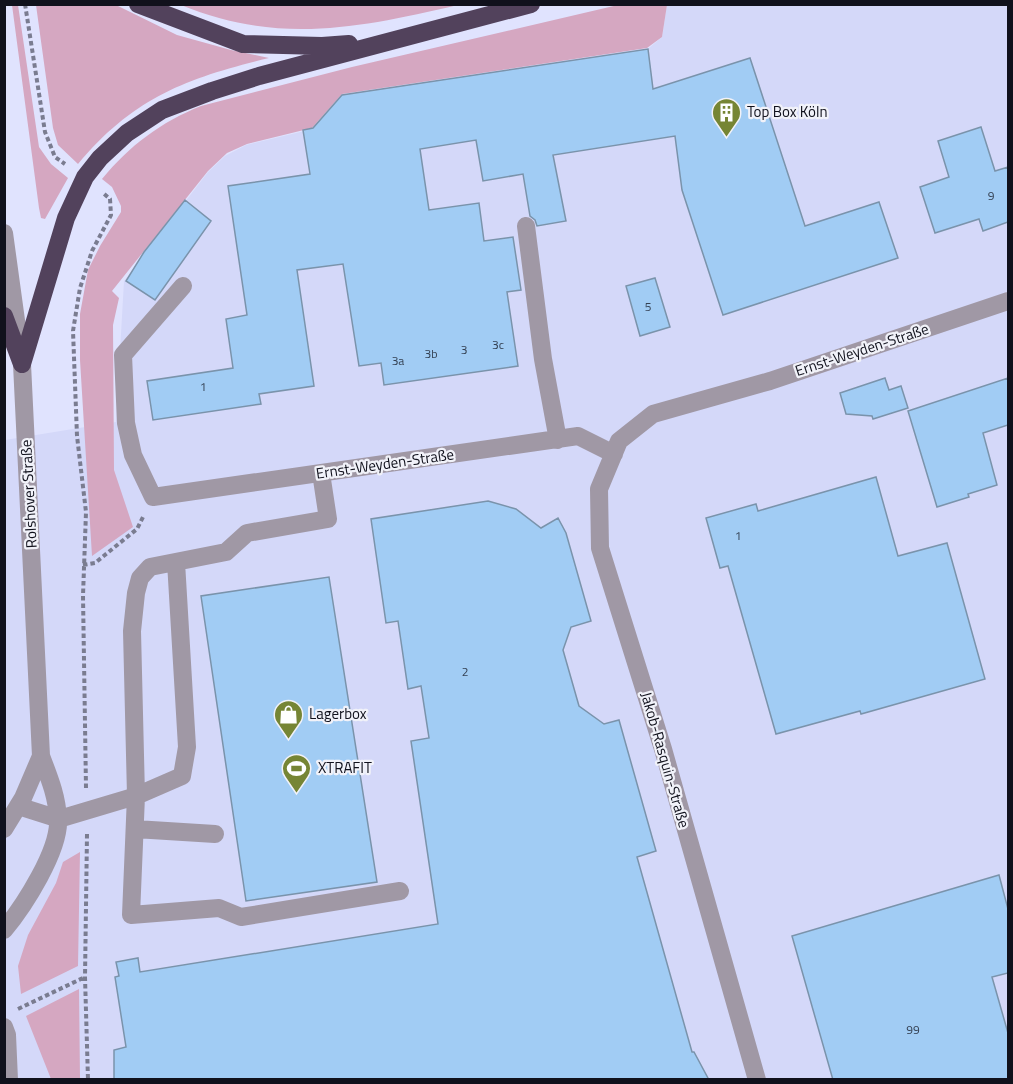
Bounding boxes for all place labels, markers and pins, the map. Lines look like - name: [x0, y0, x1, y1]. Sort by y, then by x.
- building icon: Top Box Köln: [710, 96, 742, 138]
- place label: Top Box Köln: [747, 100, 827, 123]
- shop icon: Lagerbox: [272, 698, 304, 740]
- place label: Lagerbox: [309, 702, 367, 725]
- sports icon: XTRAFIT: [281, 752, 313, 794]
- place label: XTRAFIT: [318, 756, 372, 779]

